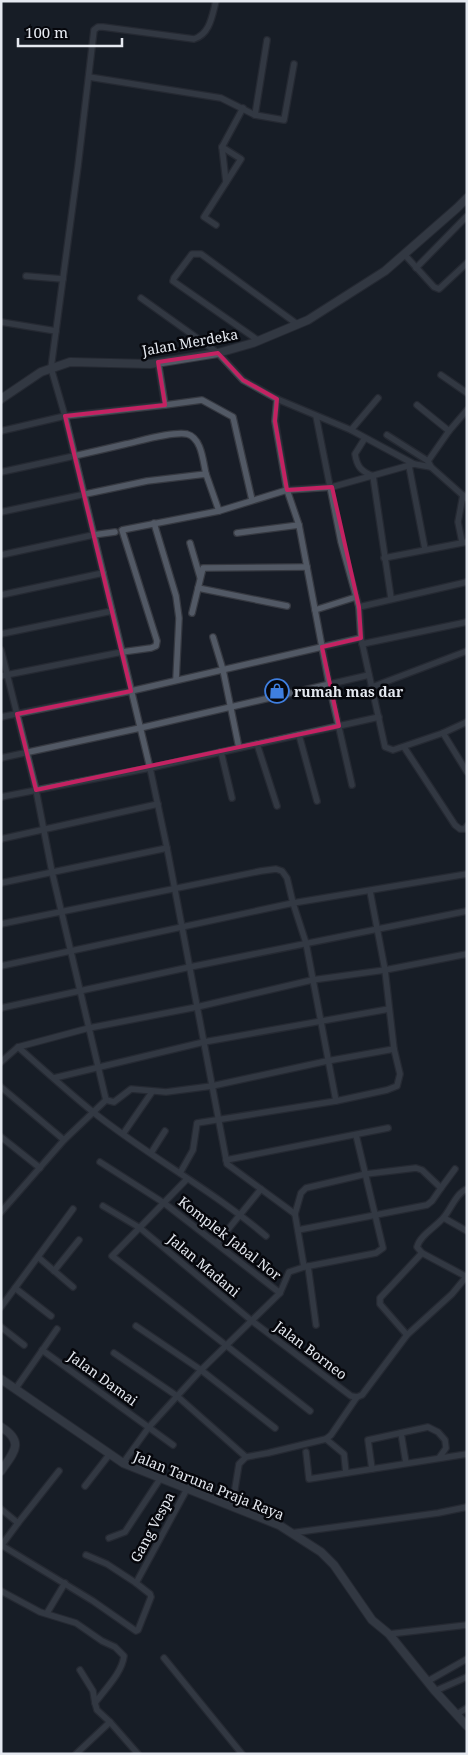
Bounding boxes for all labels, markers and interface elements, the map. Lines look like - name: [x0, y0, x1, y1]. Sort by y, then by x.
- scale bar: [18, 15, 121, 47]
- text: 100 m: [25, 22, 68, 42]
- street label: Jalan Merdeka: [140, 324, 240, 360]
- shop icon: rumah mas dar: [264, 678, 290, 704]
- place label: rumah mas dar: [294, 682, 404, 701]
- street label: Komplek Jabal Nor: [175, 1192, 286, 1284]
- street label: Jalan Madani: [163, 1229, 245, 1301]
- street label: Jalan Borneo: [270, 1316, 351, 1384]
- street label: Jalan Damai: [64, 1346, 142, 1410]
- street label: Jalan Taruna Praja Raya: [130, 1446, 287, 1524]
- street label: Gang Vespa: [126, 1488, 179, 1565]

